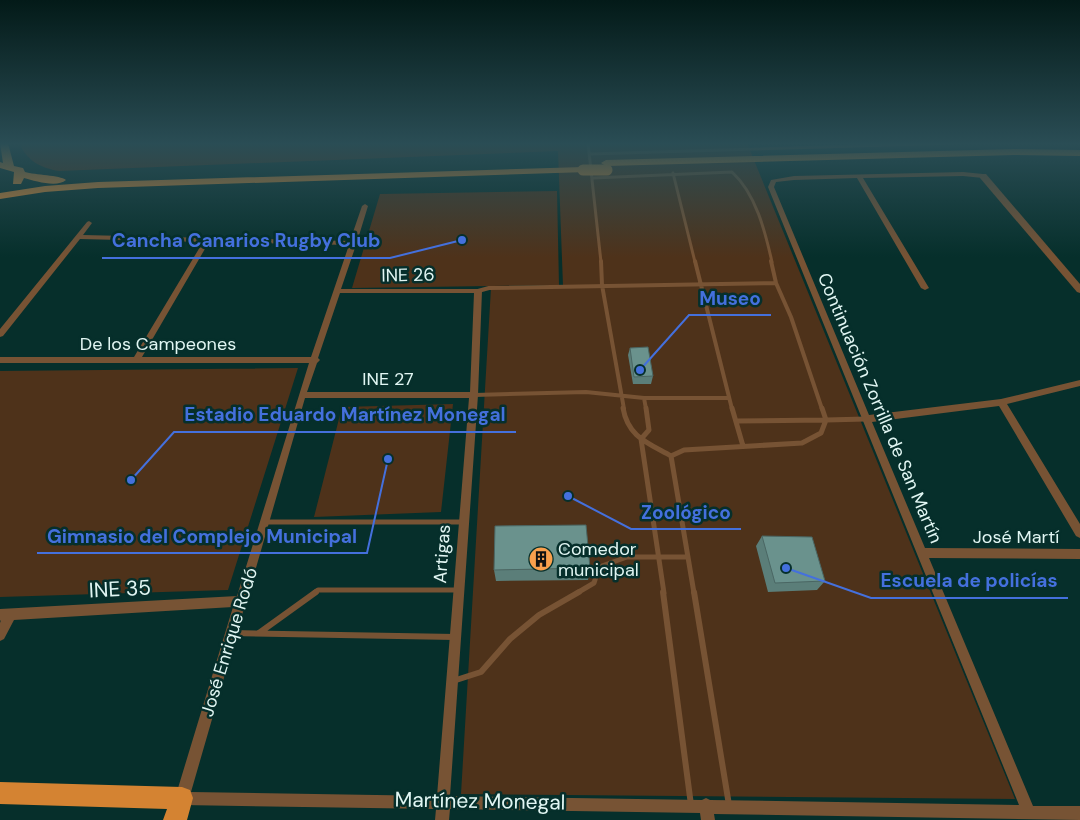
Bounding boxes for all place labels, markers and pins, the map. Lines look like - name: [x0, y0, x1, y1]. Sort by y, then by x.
- callout: Cancha Canarios Rugby Club: [102, 224, 390, 258]
- callout: Museo: [689, 281, 771, 315]
- callout: Estadio Eduardo Martínez Monegal: [174, 398, 516, 432]
- callout: Zoológico: [631, 495, 741, 529]
- callout: Gimnasio del Complejo Municipal: [37, 519, 367, 553]
- place label: Comedor municipal: [558, 537, 639, 582]
- building icon: Comedor municipal: [528, 546, 554, 572]
- callout: Escuela de policías: [871, 564, 1068, 598]

